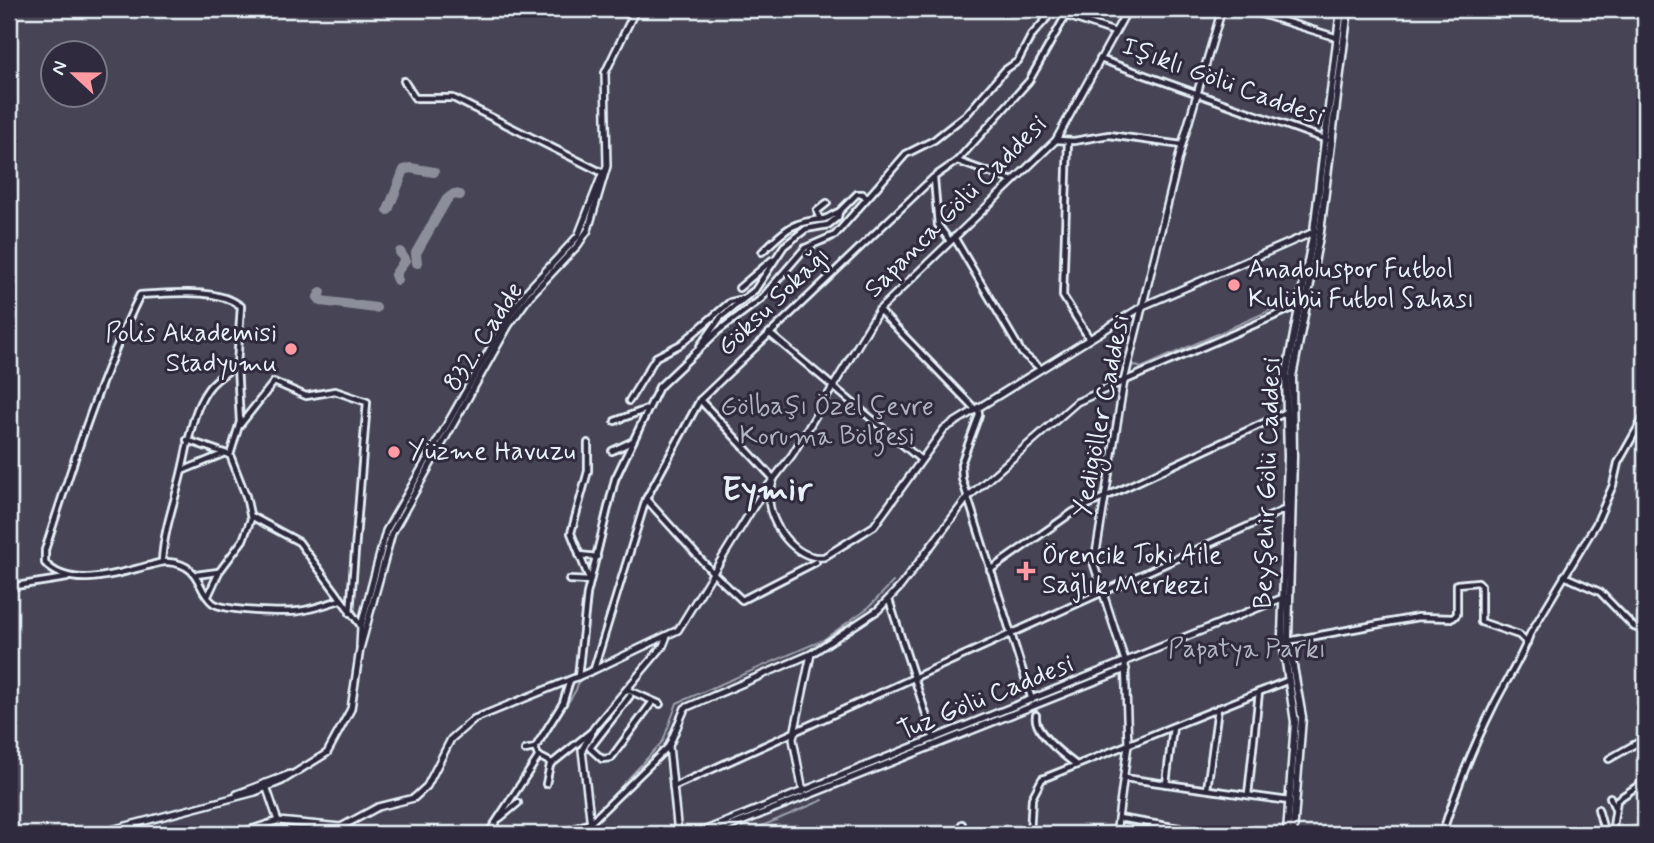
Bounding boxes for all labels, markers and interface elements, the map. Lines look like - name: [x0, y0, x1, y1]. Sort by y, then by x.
- street label: Işıklı Gölü Caddesi: [1117, 30, 1329, 134]
- north arrow: [38, 38, 108, 108]
- text: N: [46, 58, 74, 79]
- street label: Sapanca Gölü Caddesi: [857, 108, 1055, 306]
- street label: Göksu Sokağı: [710, 240, 838, 364]
- place label: Anadoluspor Futbol Kulübü Futbol Sahası: [1248, 253, 1474, 317]
- street label: 832. Cadde: [436, 276, 532, 398]
- marker: Anadoluspor Futbol Kulübü Futbol Sahası: [1226, 277, 1242, 293]
- street label: Yedigöller Caddesi: [1066, 312, 1140, 521]
- place label: Polis Akademisi Stadyumu: [105, 317, 277, 381]
- marker: Polis Akademisi Stadyumu: [283, 341, 299, 357]
- street label: Beyşehir Gölü Caddesi: [1247, 357, 1289, 609]
- park label: Gölbaşı Özel Çevre Koruma Bölgesi: [720, 390, 934, 457]
- place label: Yüzme Havuzu: [408, 435, 576, 469]
- marker: Yüzme Havuzu: [386, 444, 402, 460]
- district label: Eymir: [722, 469, 813, 513]
- place label: Örencik Toki Aile Sağlık Merkezi: [1042, 539, 1222, 603]
- marker: Örencik Toki Aile Sağlık Merkezi: [1016, 561, 1036, 581]
- park label: Papatya Parkı: [1168, 633, 1326, 667]
- street label: Tuz Gölü Caddesi: [893, 647, 1079, 749]

